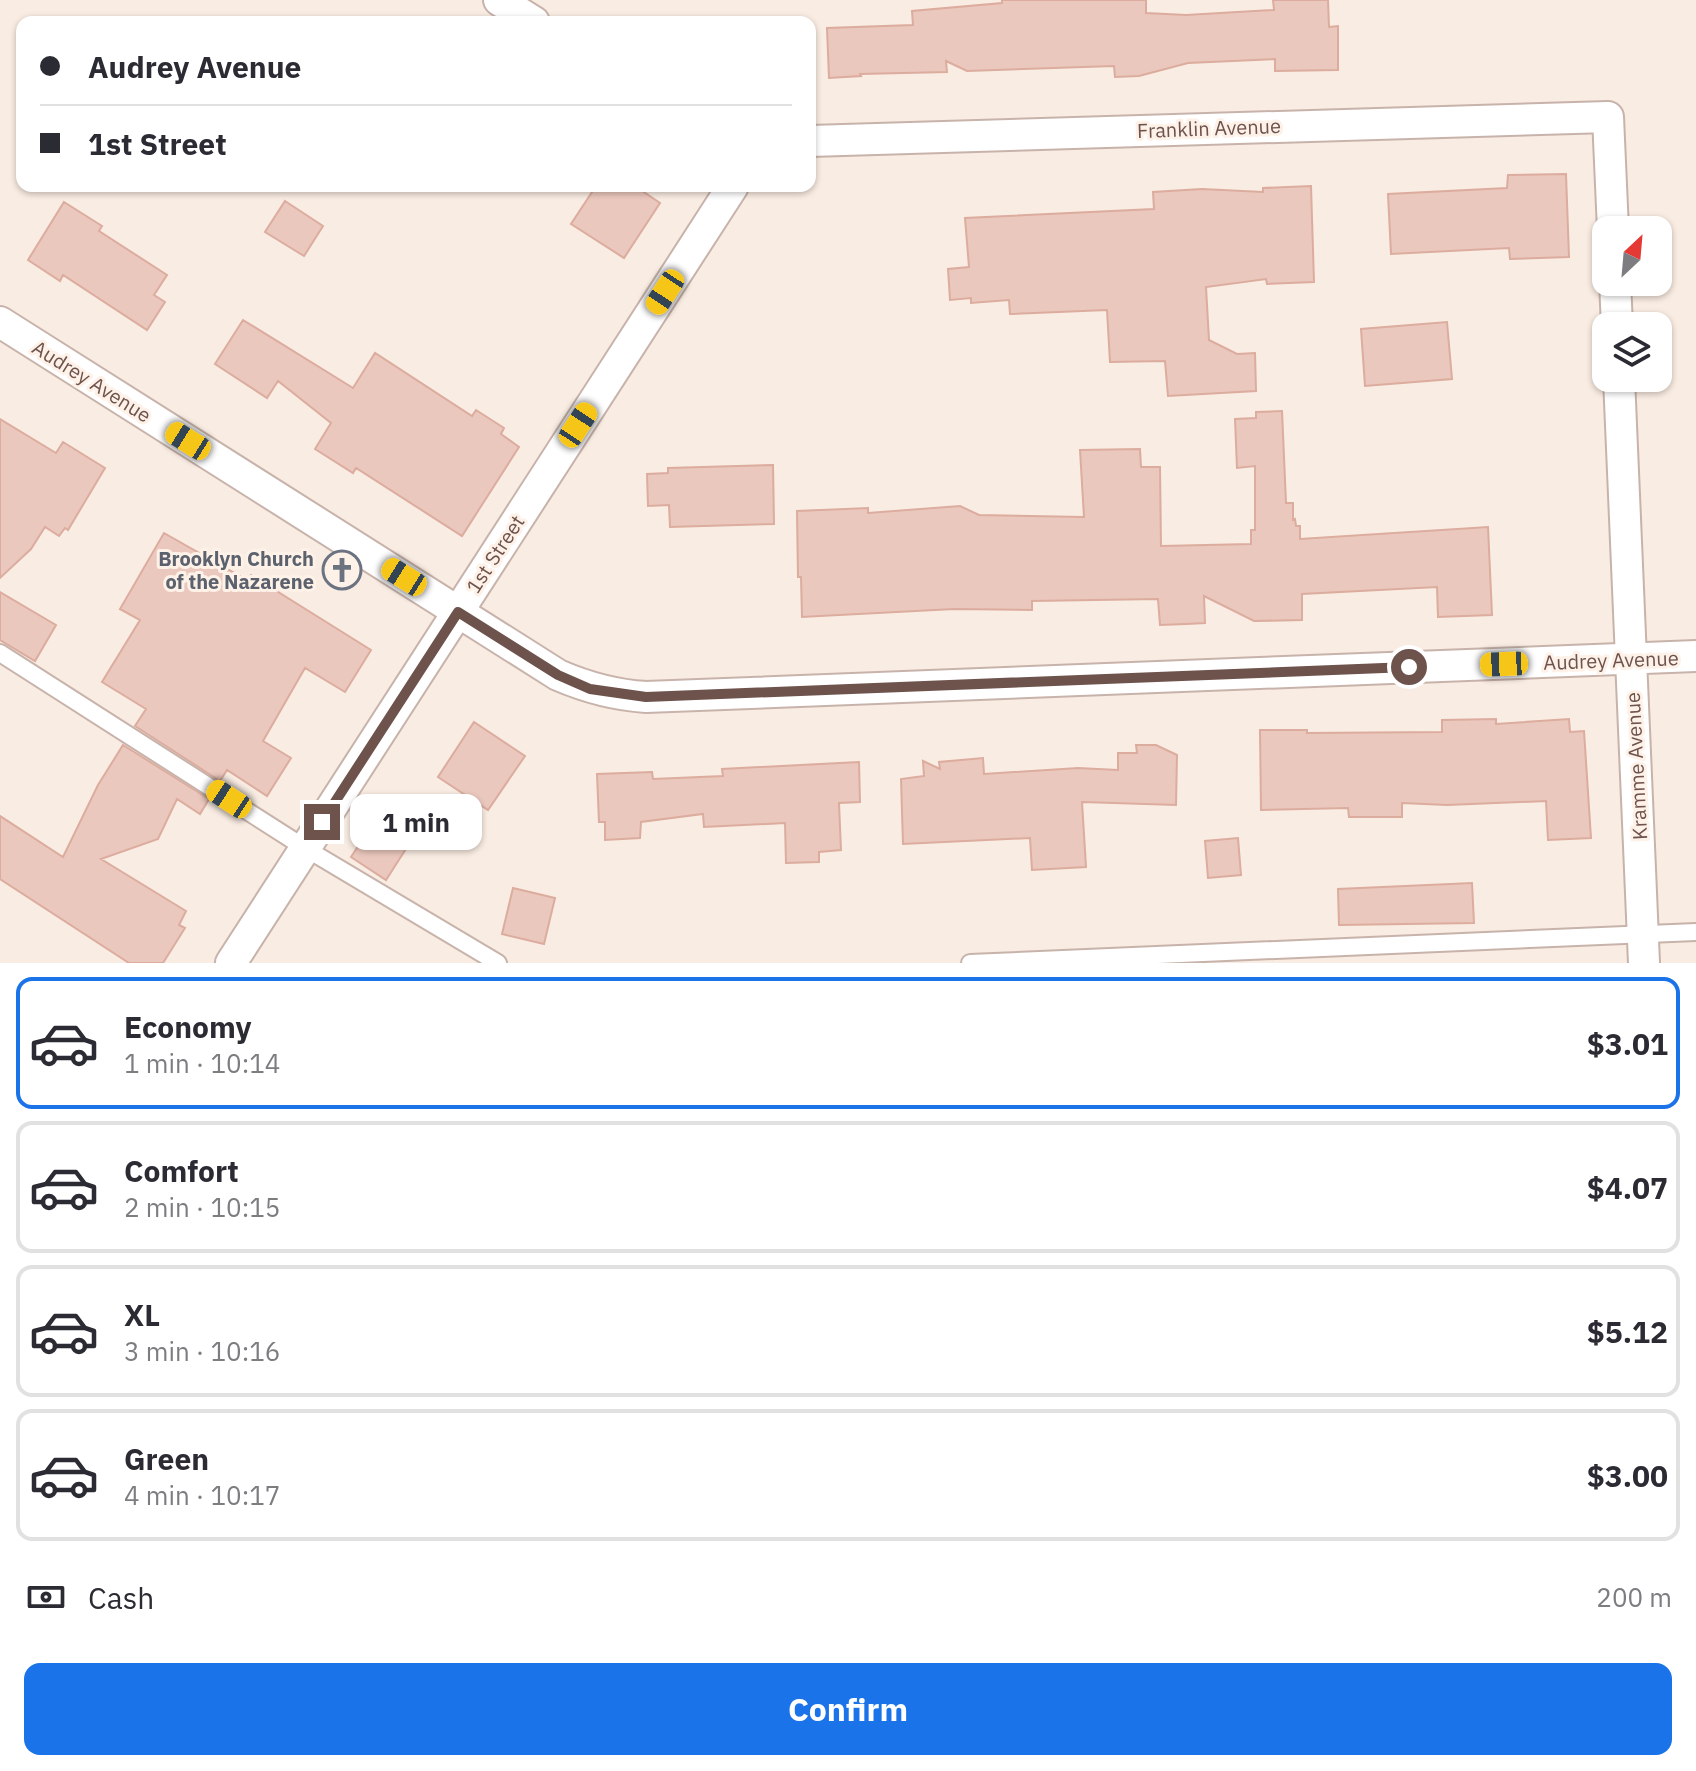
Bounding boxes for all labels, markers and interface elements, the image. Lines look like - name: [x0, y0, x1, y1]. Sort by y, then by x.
- text: Audrey Avenue: [88, 47, 301, 86]
- street label: Franklin Avenue: [1137, 112, 1281, 144]
- text: 1st Street: [88, 124, 227, 163]
- north arrow: [1592, 216, 1672, 296]
- map controls: [1592, 216, 1672, 392]
- car: [642, 265, 688, 319]
- button: layers: [1592, 312, 1672, 392]
- street label: Audrey Avenue: [27, 334, 157, 428]
- car: [555, 398, 601, 452]
- car: [161, 418, 215, 464]
- street label: 1st Street: [460, 510, 530, 598]
- place label: Brooklyn Church of the Nazarene: [158, 545, 314, 595]
- church icon: Brooklyn Church of the Nazarene: [321, 549, 363, 591]
- car: [377, 554, 431, 600]
- street label: Audrey Avenue: [1543, 644, 1679, 676]
- route start: [1391, 649, 1427, 685]
- car: [1480, 651, 1528, 677]
- street label: Kramme Avenue: [1619, 691, 1653, 841]
- car: [202, 776, 256, 822]
- callout: 1 min: [350, 794, 482, 850]
- route end: [304, 804, 340, 840]
- text: 1 min: [382, 805, 450, 839]
- icon: car: [28, 1007, 100, 1079]
- text: Economy: [124, 1007, 252, 1046]
- text: $3.01: [1587, 1024, 1668, 1063]
- text: 1 min · 10:14: [124, 1046, 280, 1080]
- icon: car: [28, 1151, 100, 1223]
- text: Comfort: [124, 1151, 239, 1190]
- text: $4.07: [1587, 1168, 1668, 1207]
- text: 2 min · 10:15: [124, 1190, 280, 1224]
- icon: car: [28, 1295, 100, 1367]
- text: XL: [124, 1295, 160, 1334]
- text: $5.12: [1587, 1312, 1668, 1351]
- text: 3 min · 10:16: [124, 1334, 280, 1368]
- icon: car: [28, 1439, 100, 1511]
- text: Green: [124, 1439, 209, 1478]
- text: $3.00: [1587, 1456, 1668, 1495]
- text: 4 min · 10:17: [124, 1478, 280, 1512]
- icon: cash: [24, 1575, 68, 1619]
- text: Cash: [88, 1578, 154, 1617]
- text: 200 m: [1596, 1580, 1672, 1614]
- button: Confirm: [24, 1663, 1672, 1755]

